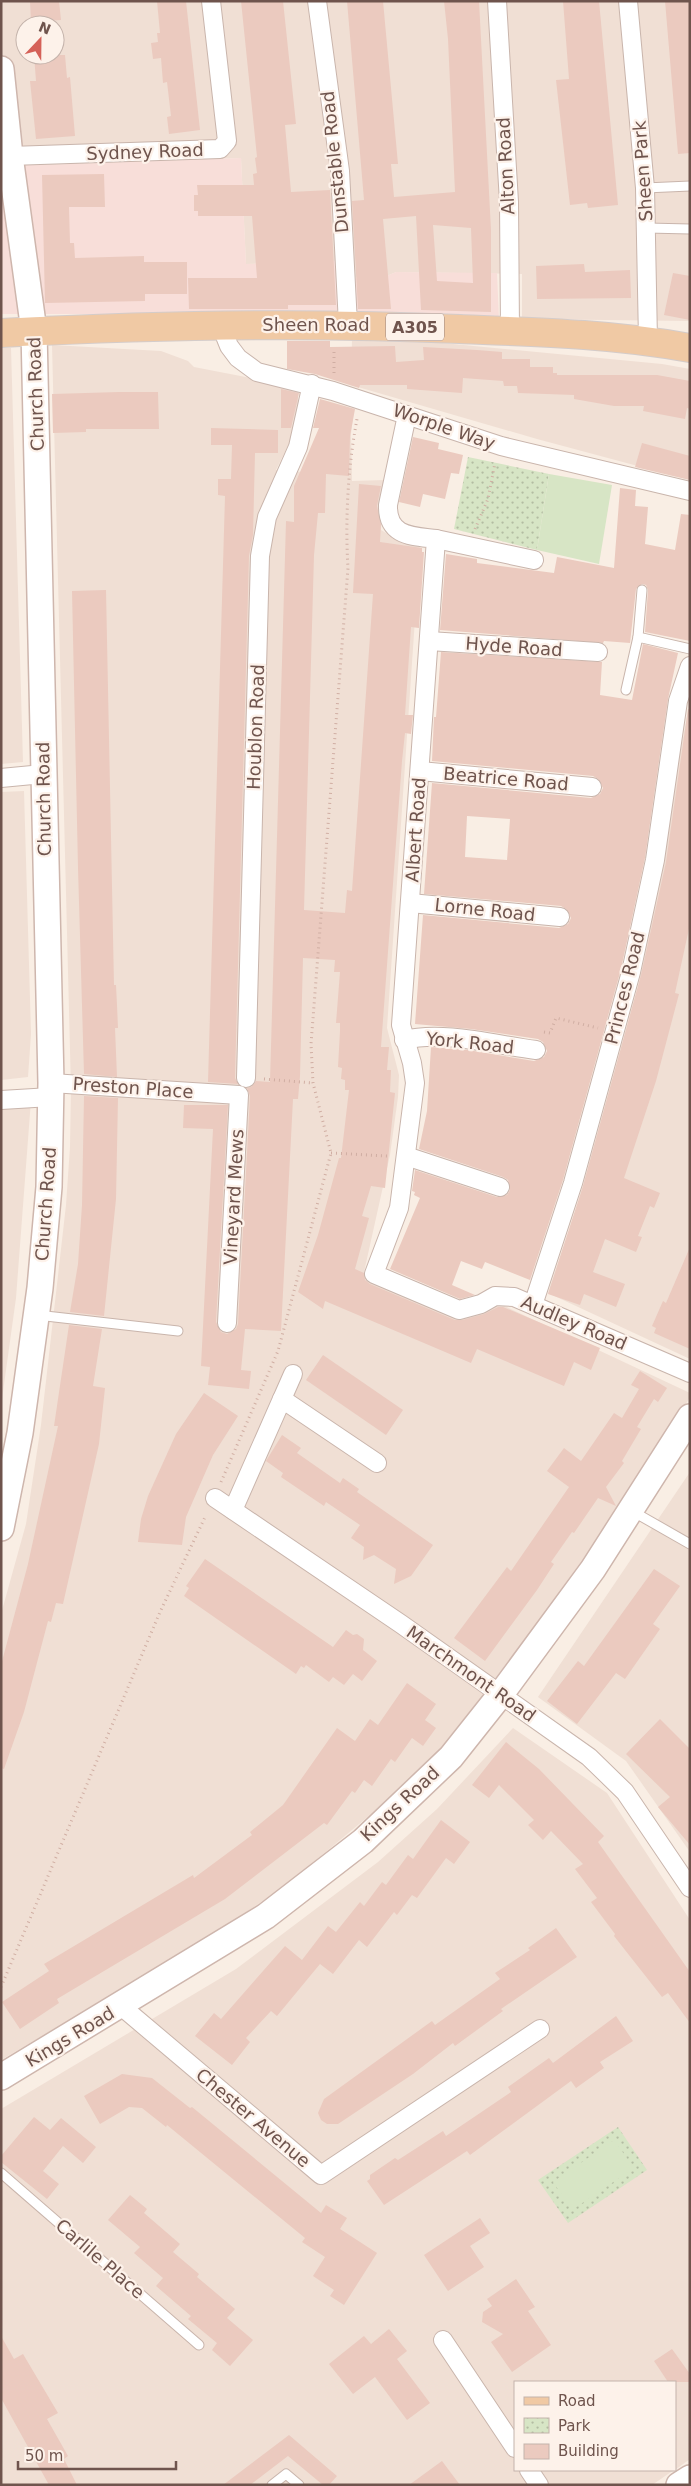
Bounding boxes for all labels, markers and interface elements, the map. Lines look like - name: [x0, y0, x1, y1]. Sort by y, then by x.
- north arrow: [15, 15, 65, 65]
- text: N: [36, 18, 53, 38]
- street label: Dunstable Road: [317, 90, 352, 234]
- street label: Alton Road: [492, 117, 519, 215]
- street label: Sheen Park: [628, 119, 656, 222]
- street label: Sydney Road: [86, 139, 204, 164]
- street label: Sheen Road: [262, 314, 370, 335]
- road number: A305: [386, 314, 444, 341]
- street label: Church Road: [23, 336, 48, 452]
- street label: Worple Way: [390, 399, 498, 454]
- street label: Hyde Road: [465, 633, 563, 660]
- street label: Houblon Road: [243, 664, 268, 790]
- street label: Church Road: [32, 742, 55, 856]
- street label: Beatrice Road: [442, 763, 570, 794]
- street label: Albert Road: [401, 777, 430, 883]
- street label: Lorne Road: [434, 894, 536, 925]
- street label: Princes Road: [600, 929, 649, 1046]
- street label: York Road: [424, 1027, 515, 1058]
- street label: Preston Place: [72, 1073, 194, 1102]
- street label: Vineyard Mews: [219, 1129, 248, 1265]
- street label: Church Road: [31, 1146, 60, 1262]
- street label: Audley Road: [518, 1291, 630, 1354]
- street label: Marchmont Road: [403, 1621, 540, 1726]
- street label: Kings Road: [356, 1762, 443, 1845]
- street label: Kings Road: [22, 2002, 118, 2071]
- street label: Chester Avenue: [192, 2064, 315, 2171]
- street label: Carlile Place: [52, 2214, 149, 2303]
- legend: [514, 2381, 676, 2471]
- text: Road: [558, 2392, 596, 2410]
- text: Park: [558, 2417, 591, 2435]
- scale bar: [18, 2438, 175, 2470]
- text: Building: [558, 2442, 619, 2460]
- text: 50 m: [25, 2447, 63, 2465]

